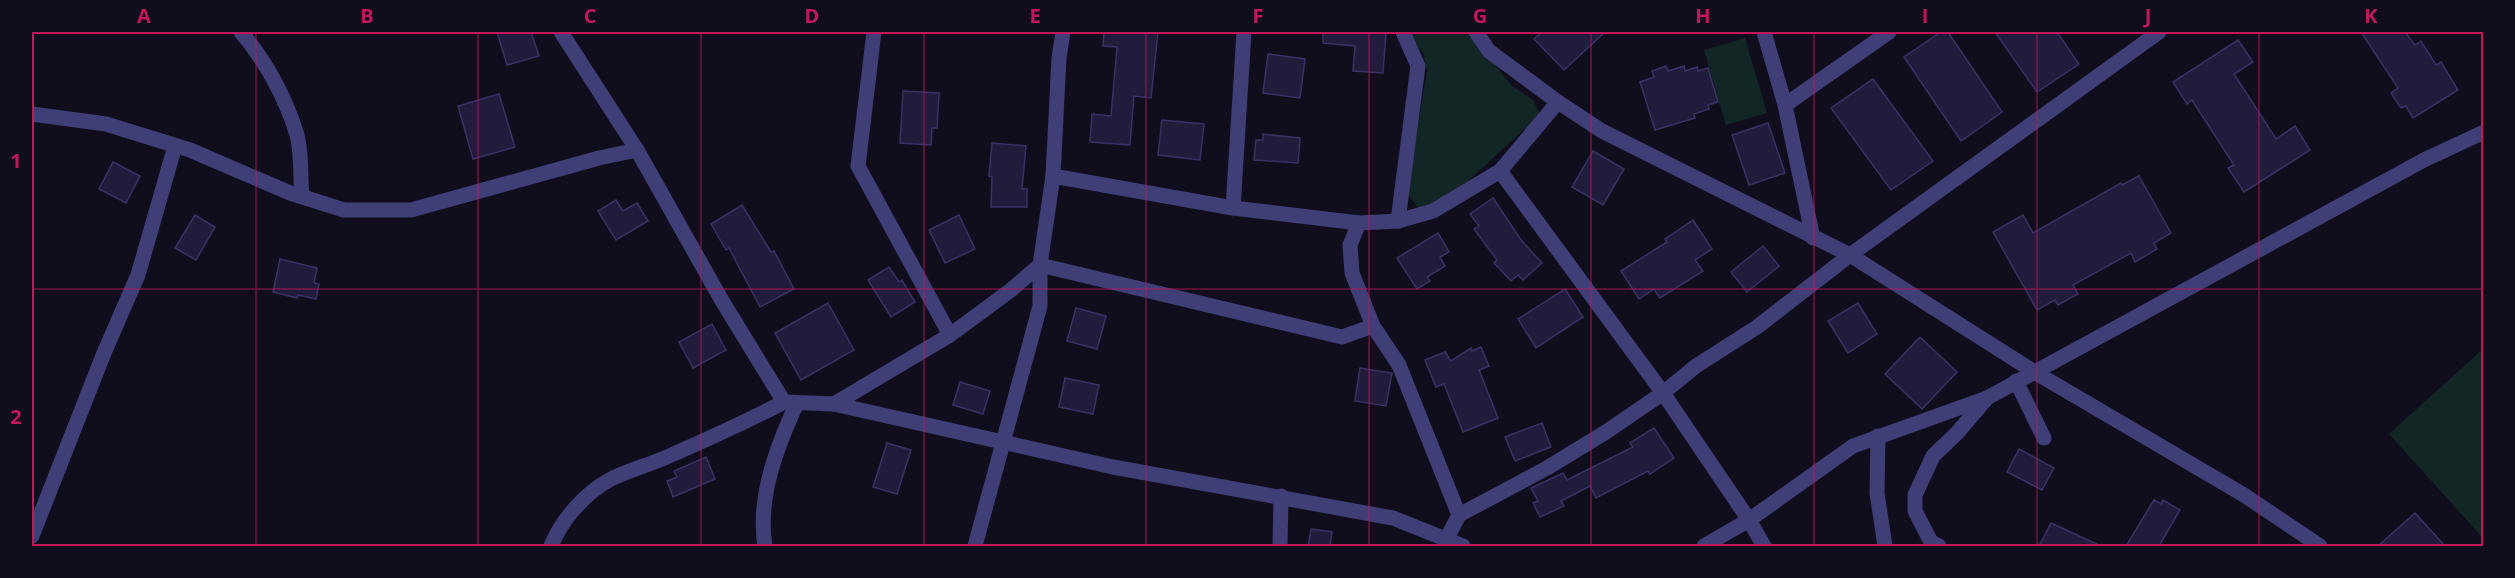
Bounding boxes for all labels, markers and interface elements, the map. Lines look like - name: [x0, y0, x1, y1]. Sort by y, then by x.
- text: A: [137, 2, 151, 29]
- text: B: [360, 2, 374, 29]
- text: C: [584, 2, 597, 29]
- text: D: [805, 2, 819, 29]
- text: E: [1029, 2, 1041, 29]
- text: F: [1253, 2, 1263, 29]
- text: G: [1473, 2, 1487, 29]
- text: H: [1695, 2, 1711, 29]
- text: I: [1922, 2, 1928, 29]
- text: J: [2143, 2, 2151, 29]
- text: K: [2364, 2, 2378, 29]
- text: 1: [10, 147, 22, 174]
- text: 2: [10, 403, 22, 430]

